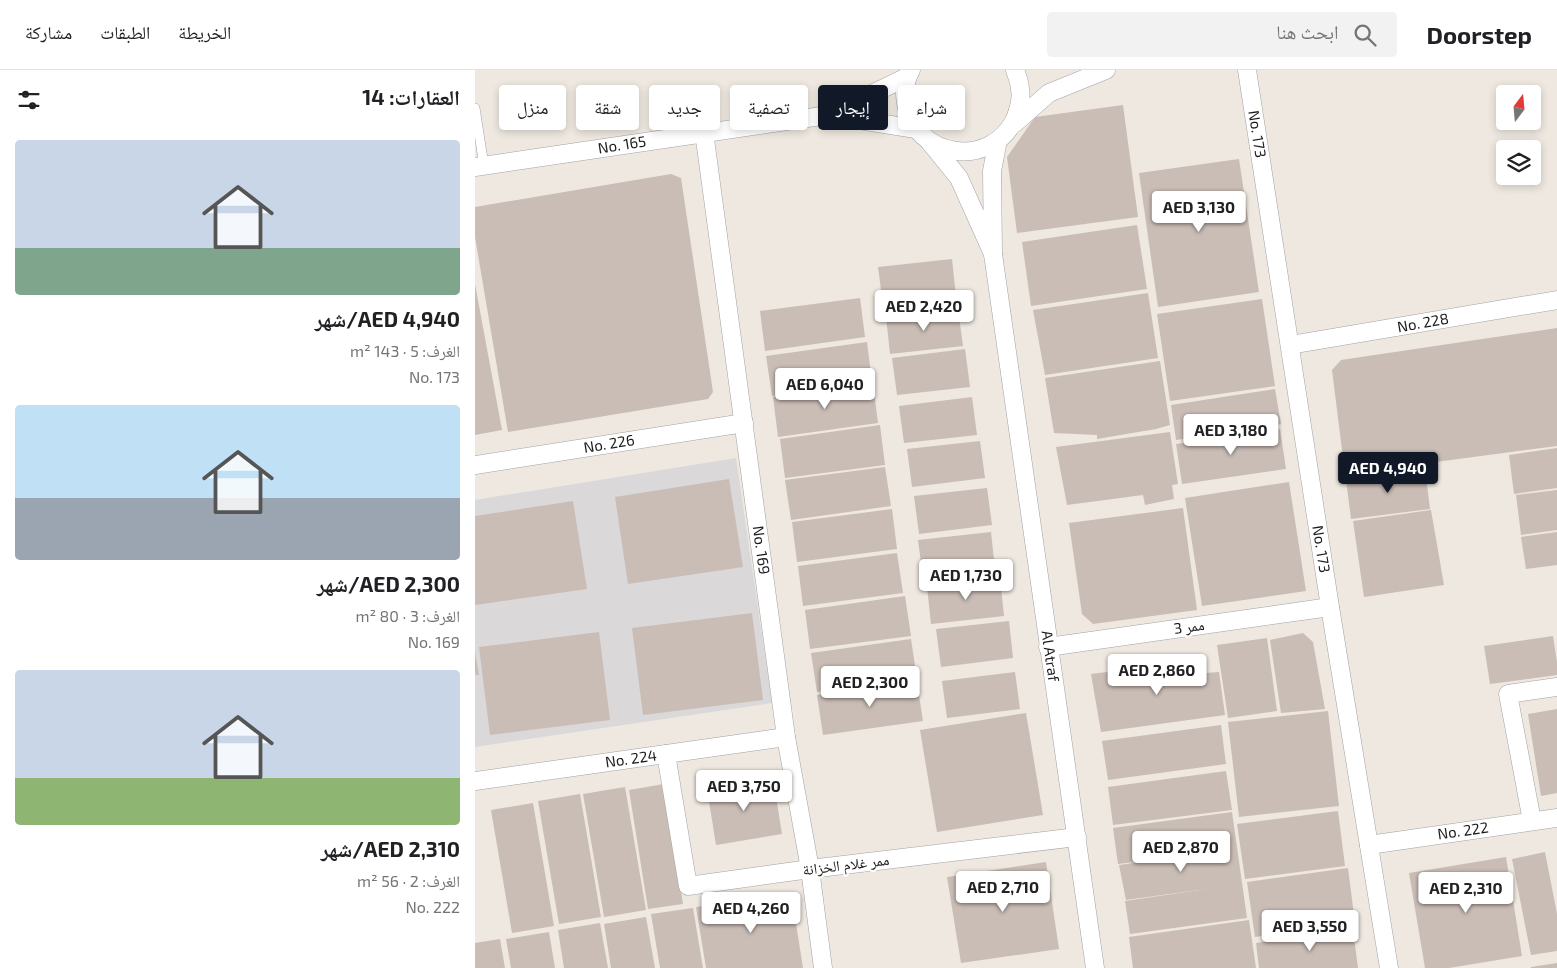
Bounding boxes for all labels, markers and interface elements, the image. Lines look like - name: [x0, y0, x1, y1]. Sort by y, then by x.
- search box: [1047, 12, 1397, 57]
- text: ابحث هنا: [1276, 20, 1339, 43]
- text: Doorstep: [1427, 20, 1532, 49]
- text: مشاركة: [25, 21, 72, 43]
- text: الطبقات: [100, 21, 150, 43]
- text: الخريطة: [178, 21, 231, 43]
- icon: search: [1351, 21, 1379, 49]
- text: العقارات: 14: [362, 84, 460, 109]
- chip: منزل: [499, 85, 566, 130]
- chip: شقة: [576, 85, 639, 130]
- chip: جديد: [649, 85, 720, 130]
- chip: تصفية: [730, 85, 808, 130]
- chip: إيجار: [818, 85, 888, 130]
- chip: شراء: [898, 85, 965, 130]
- north arrow: [1496, 85, 1541, 130]
- map controls: [1496, 85, 1541, 185]
- icon: filters: [15, 86, 43, 114]
- street label: No. 173: [1245, 109, 1271, 159]
- street label: No. 165: [596, 131, 647, 157]
- button: layers: [1496, 140, 1541, 185]
- icon: home: [193, 172, 283, 262]
- pin: AED 3,130: [1142, 190, 1256, 233]
- text: AED 3,130: [1163, 197, 1235, 216]
- pin: AED 2,420: [867, 290, 981, 332]
- text: AED 2,420: [886, 296, 962, 315]
- text: AED 4,940/شهر: [315, 306, 460, 331]
- street label: No. 228: [1396, 309, 1450, 335]
- text: الغرف: 5 · 143 m²: [350, 341, 460, 360]
- text: No. 173: [409, 367, 460, 386]
- pin: AED 6,040: [768, 368, 882, 410]
- text: AED 6,040: [786, 374, 864, 393]
- pin: AED 3,180: [1174, 414, 1288, 456]
- text: AED 3,180: [1194, 420, 1268, 439]
- street label: No. 226: [582, 430, 636, 456]
- icon: home: [193, 437, 283, 527]
- pin: AED 4,940: [1331, 452, 1445, 494]
- text: AED 4,940: [1349, 458, 1427, 477]
- street label: No. 169: [750, 524, 774, 575]
- street label: No. 173: [1309, 524, 1335, 574]
- pin: AED 1,730: [909, 558, 1023, 601]
- text: AED 1,730: [930, 565, 1002, 584]
- text: AED 2,300/شهر: [317, 571, 460, 596]
- text: الغرف: 3 · 80 m²: [355, 606, 460, 625]
- street label: ممر 3: [1172, 615, 1206, 638]
- street label: Al Atraf: [1039, 629, 1064, 683]
- text: No. 169: [408, 632, 460, 651]
- pin: AED 2,860: [1100, 654, 1214, 696]
- text: AED 2,860: [1119, 660, 1195, 679]
- pin: AED 2,300: [813, 666, 927, 708]
- text: AED 2,300: [832, 672, 908, 691]
- icon: home: [193, 702, 283, 792]
- street label: No. 224: [604, 745, 658, 771]
- pin: AED 3,750: [687, 770, 801, 812]
- text: AED 3,750: [707, 776, 781, 795]
- street label: No. 222: [1436, 818, 1489, 842]
- pin: AED 2,870: [1124, 830, 1238, 873]
- text: AED 2,310/شهر: [321, 836, 460, 861]
- text: AED 2,870: [1143, 837, 1219, 856]
- street label: ممر غلام الخزانة: [802, 850, 891, 880]
- pin: AED 2,710: [946, 870, 1060, 913]
- text: الغرف: 2 · 56 m²: [357, 871, 460, 890]
- pin: AED 2,310: [1409, 872, 1523, 914]
- text: AED 2,710: [967, 877, 1039, 896]
- text: AED 2,310: [1429, 878, 1503, 897]
- pin: AED 4,260: [694, 892, 808, 934]
- text: No. 222: [405, 897, 460, 916]
- text: AED 4,260: [713, 898, 789, 917]
- pin: AED 3,550: [1253, 910, 1367, 952]
- text: AED 3,550: [1273, 916, 1347, 935]

